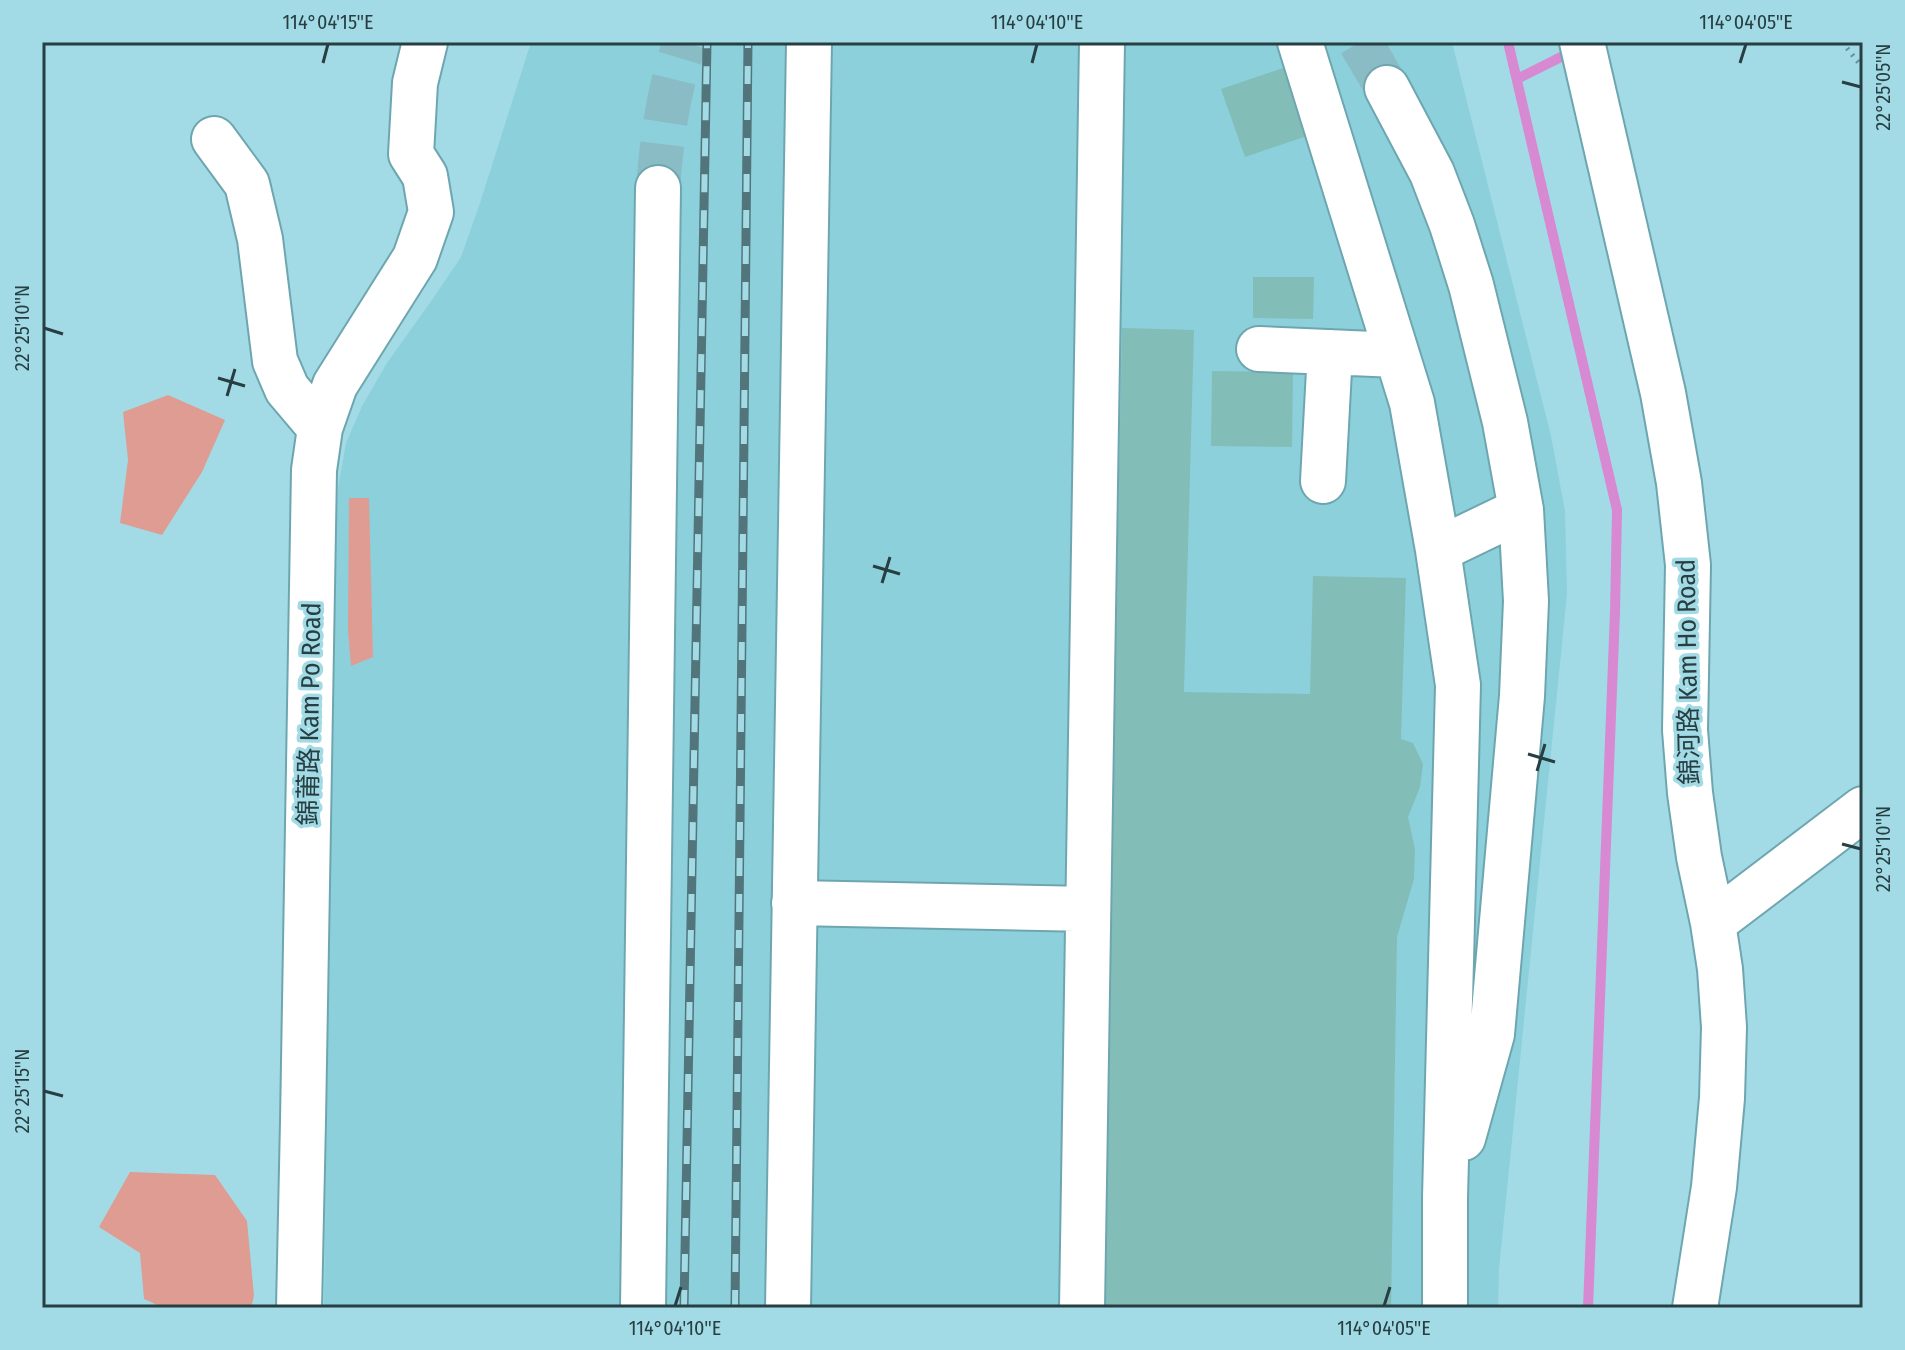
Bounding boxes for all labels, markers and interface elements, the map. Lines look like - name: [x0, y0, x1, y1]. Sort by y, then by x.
- text: 114°04'15"E: [283, 10, 373, 34]
- text: 114°04'10"E: [991, 10, 1083, 34]
- text: 114°04'05"E: [1699, 10, 1793, 34]
- text: 22°25'05"N: [1871, 44, 1895, 130]
- text: 22°25'10"N: [10, 285, 34, 371]
- street label: 錦河路 Kam Ho Road: [1671, 559, 1705, 785]
- street label: 錦莆路 Kam Po Road: [293, 602, 327, 826]
- text: 22°25'10"N: [1871, 806, 1895, 892]
- text: 22°25'15"N: [10, 1049, 34, 1133]
- text: 114°04'10"E: [629, 1316, 721, 1340]
- text: 114°04'05"E: [1337, 1316, 1431, 1340]

